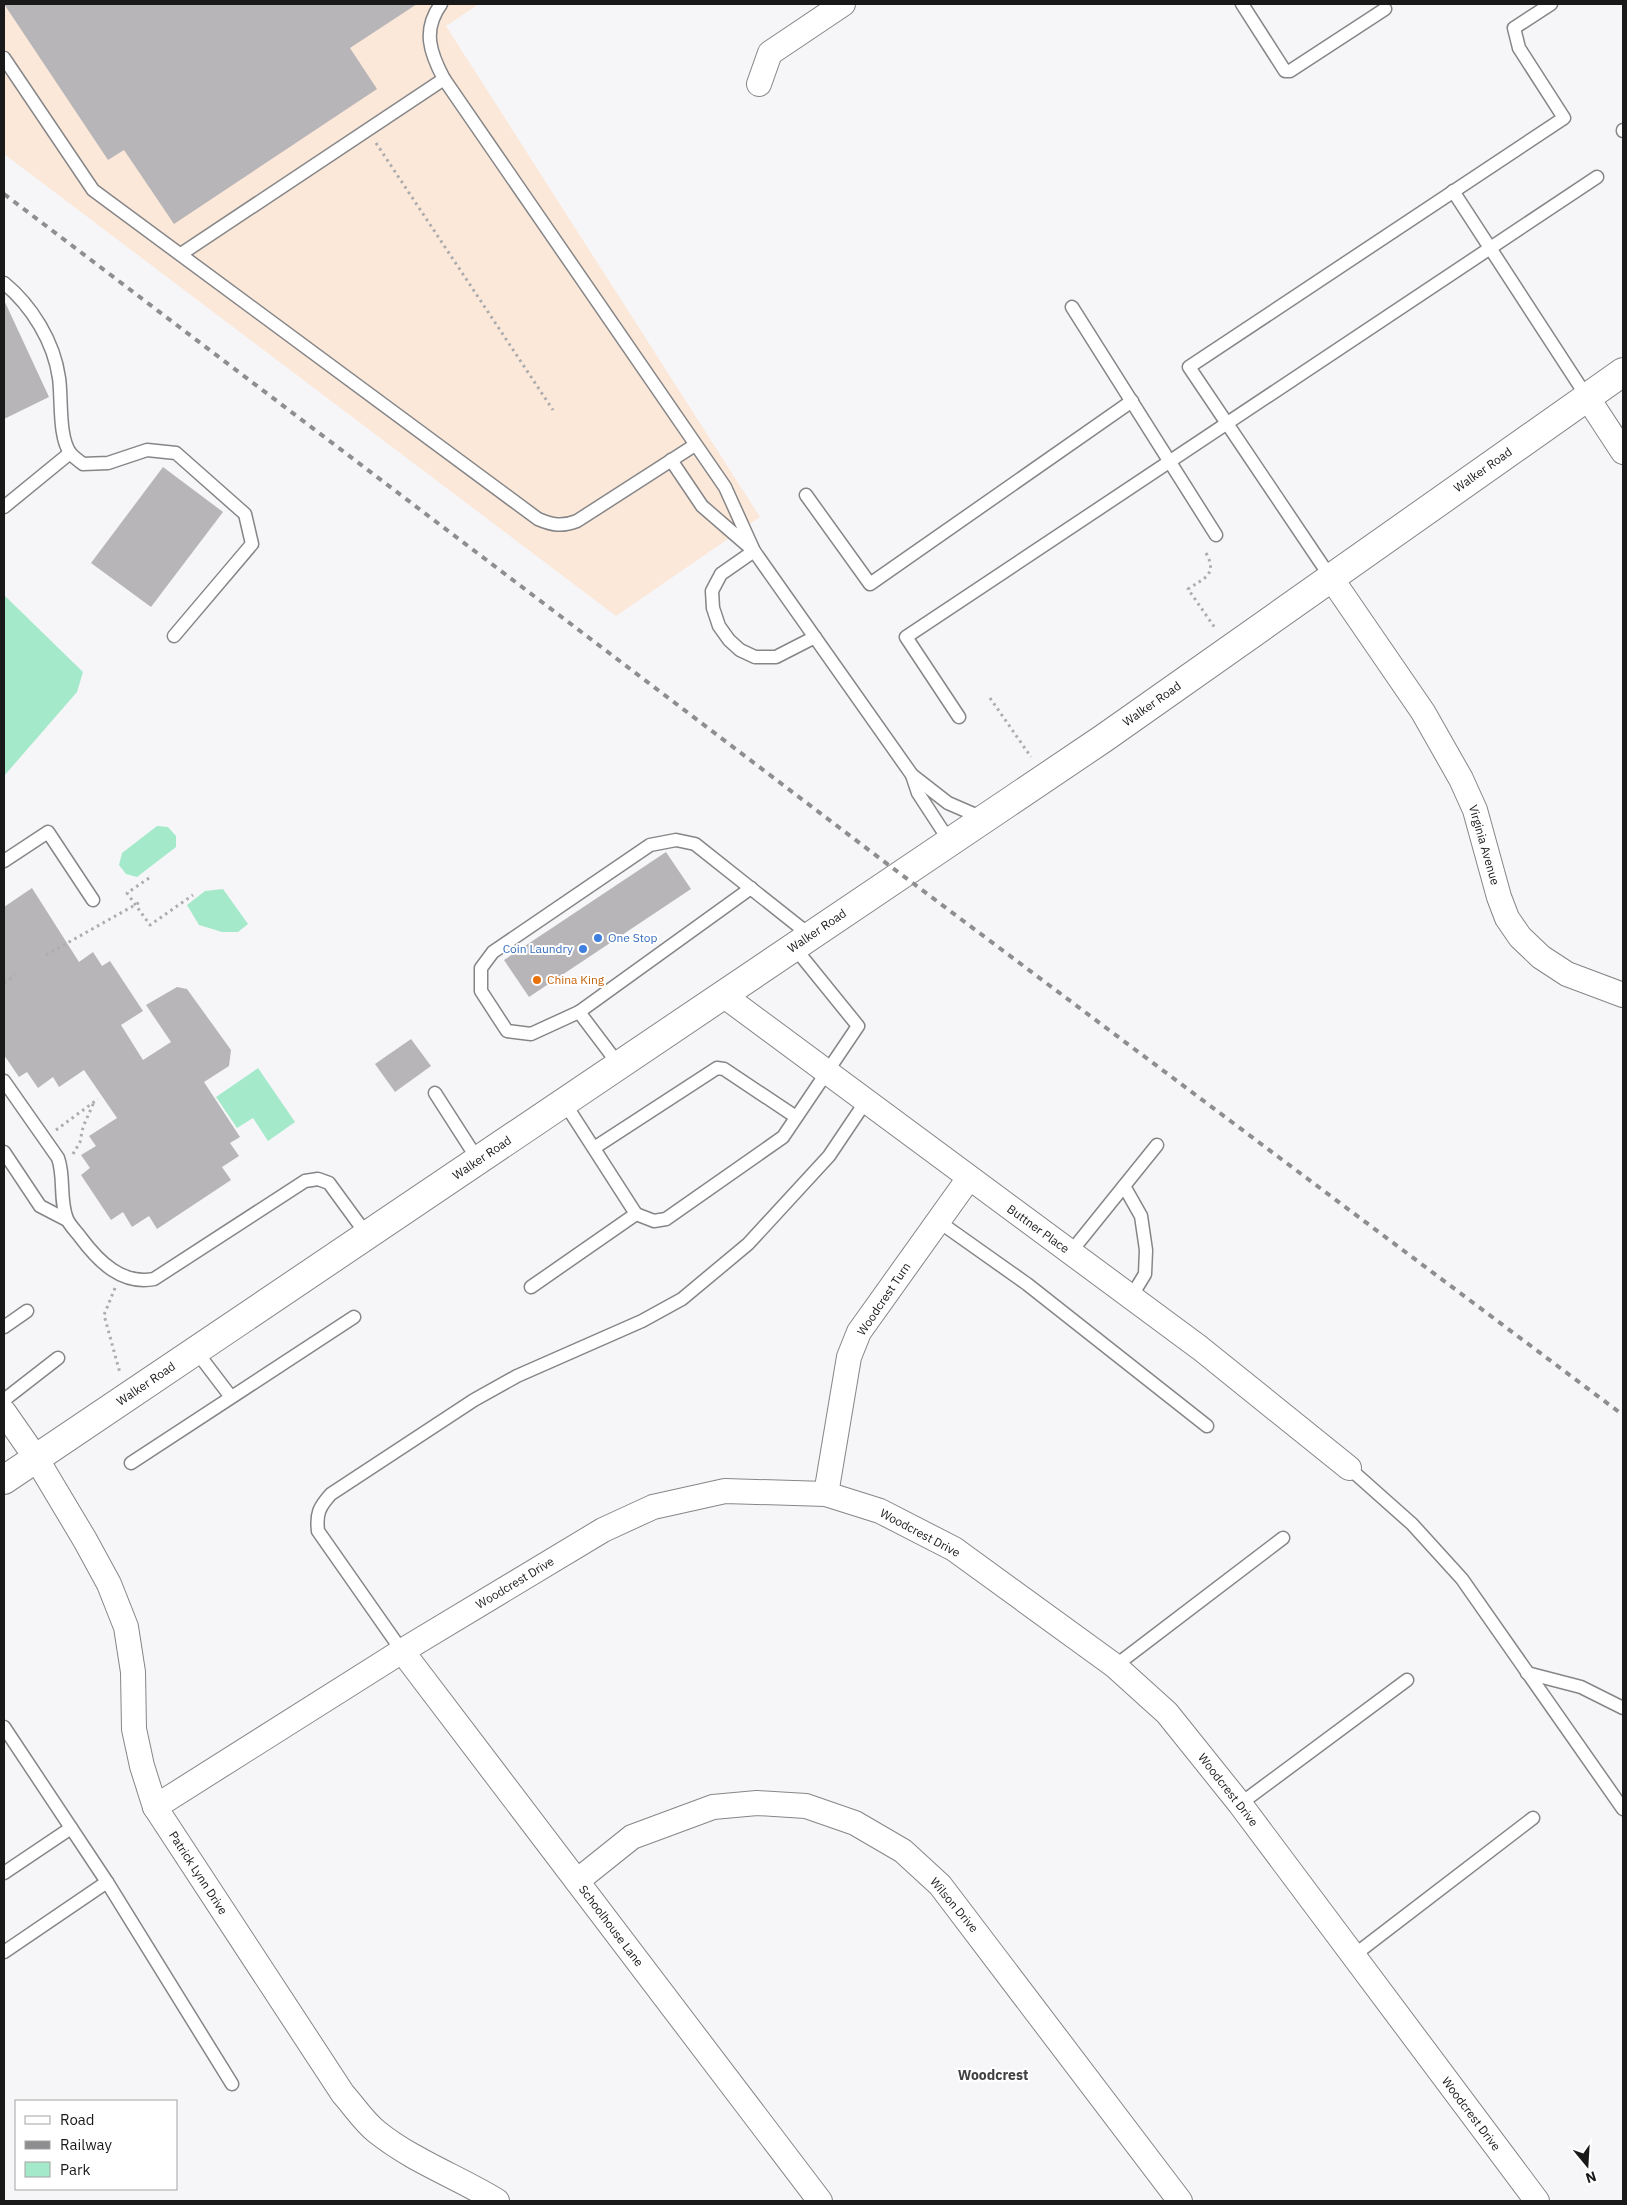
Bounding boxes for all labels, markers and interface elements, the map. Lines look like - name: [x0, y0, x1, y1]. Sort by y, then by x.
- street label: Walker Road: [1451, 444, 1515, 495]
- street label: Walker Road: [1120, 678, 1184, 729]
- street label: Virginia Avenue: [1466, 803, 1503, 887]
- street label: Walker Road: [784, 905, 849, 956]
- place label: One Stop: [608, 930, 658, 945]
- marker: One Stop: [592, 932, 604, 944]
- place label: Coin Laundry: [503, 941, 573, 956]
- marker: Coin Laundry: [577, 943, 589, 955]
- place label: China King: [547, 972, 605, 987]
- marker: China King: [531, 974, 543, 986]
- street label: Walker Road: [449, 1132, 514, 1183]
- street label: Buttner Place: [1004, 1201, 1073, 1256]
- street label: Woodcrest Turn: [854, 1259, 914, 1338]
- street label: Walker Road: [113, 1358, 178, 1409]
- street label: Woodcrest Drive: [878, 1505, 963, 1560]
- street label: Woodcrest Drive: [473, 1553, 557, 1612]
- street label: Woodcrest Drive: [1195, 1750, 1262, 1830]
- street label: Patrick Lynn Drive: [166, 1828, 231, 1917]
- street label: Wilson Drive: [927, 1874, 982, 1935]
- street label: Schoolhouse Lane: [576, 1882, 647, 1970]
- district label: Woodcrest: [958, 2066, 1028, 2084]
- street label: Woodcrest Drive: [1439, 2074, 1504, 2154]
- legend: [15, 2100, 178, 2190]
- text: Road: [60, 2110, 95, 2129]
- text: Railway: [60, 2135, 113, 2154]
- north arrow: [1562, 2140, 1612, 2190]
- text: Park: [60, 2160, 90, 2179]
- text: N: [1583, 2167, 1599, 2187]

